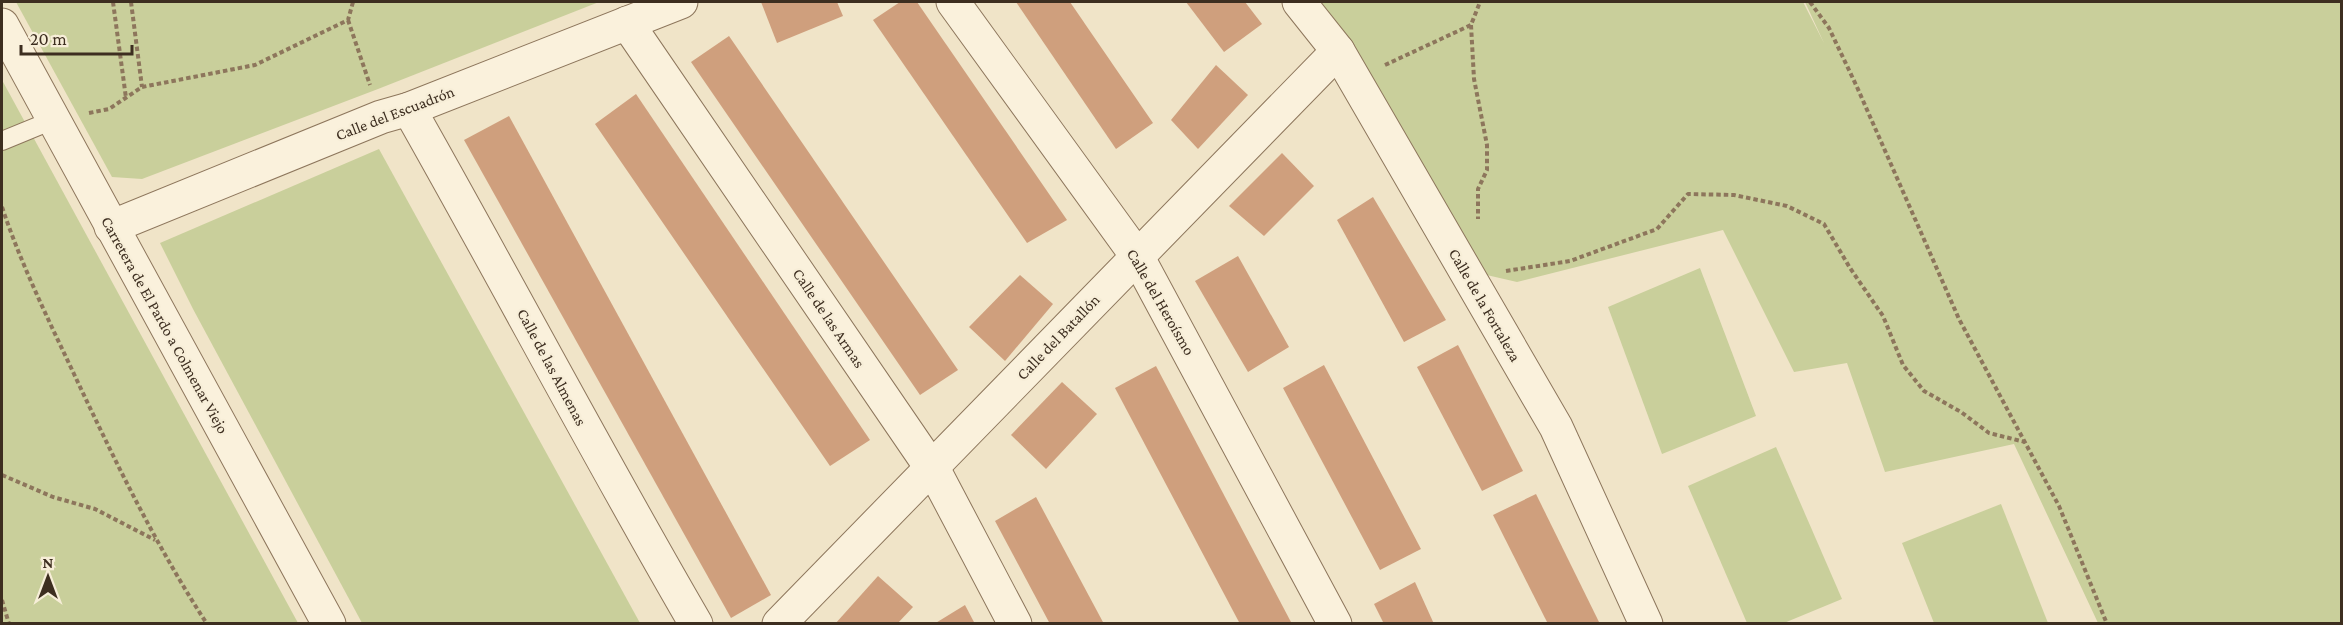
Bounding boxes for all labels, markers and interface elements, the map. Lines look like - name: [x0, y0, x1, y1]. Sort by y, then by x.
- scale bar: [21, 18, 132, 56]
- text: 20 m: [30, 29, 67, 49]
- street label: Calle del Escuadrón: [333, 82, 457, 143]
- street label: Carretera de El Pardo a Colmenar Viejo: [97, 213, 232, 437]
- street label: Calle del Heroísmo: [1124, 246, 1198, 358]
- street label: Calle de la Fortaleza: [1446, 246, 1525, 365]
- street label: Calle de las Armas: [790, 265, 868, 371]
- street label: Calle del Batallón: [1013, 291, 1103, 383]
- street label: Calle de las Almenas: [514, 306, 590, 428]
- north arrow: [18, 547, 78, 607]
- text: N: [43, 554, 54, 571]

